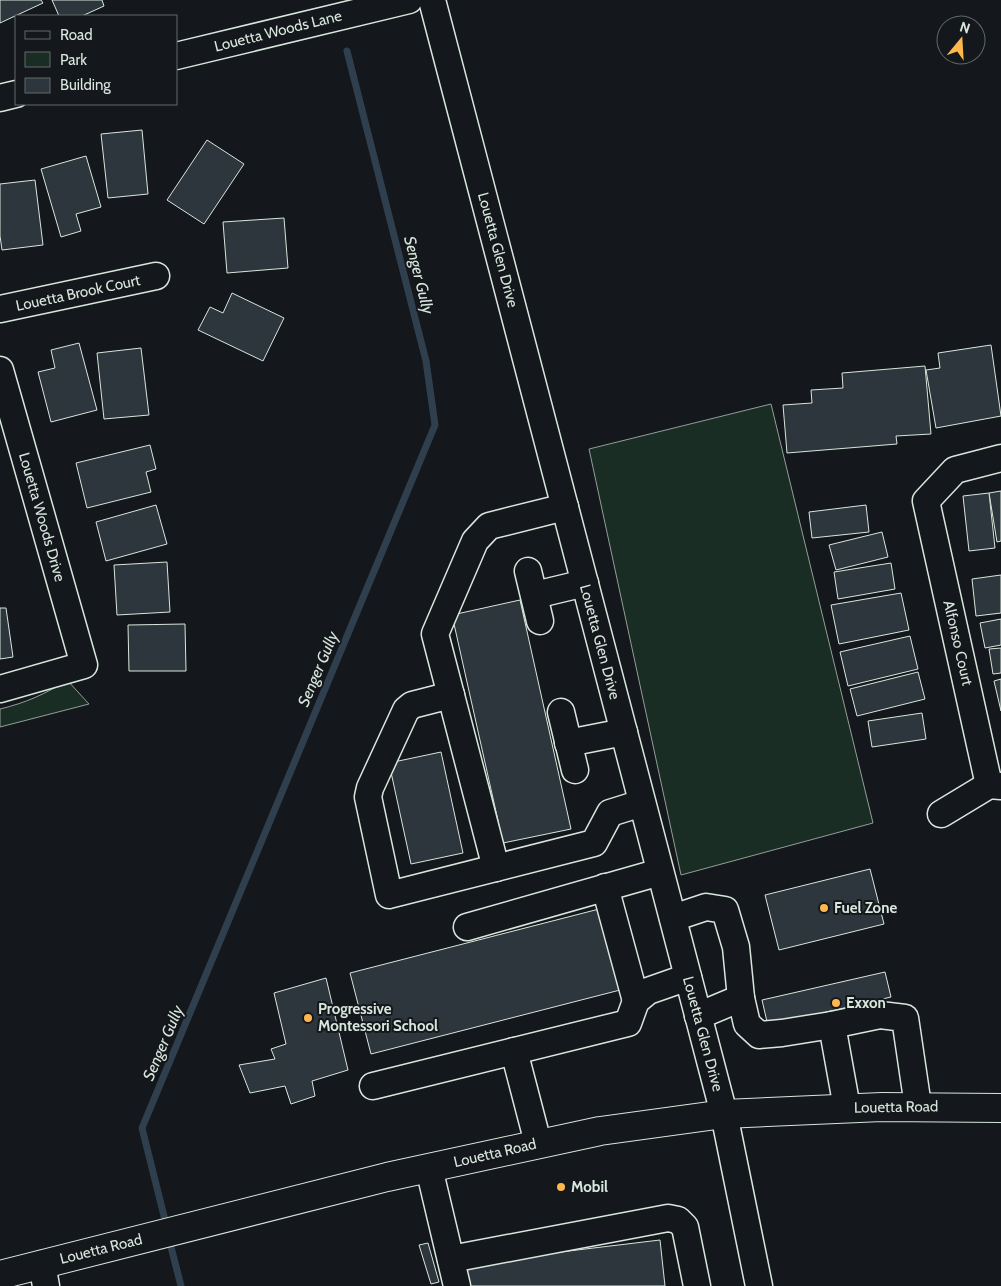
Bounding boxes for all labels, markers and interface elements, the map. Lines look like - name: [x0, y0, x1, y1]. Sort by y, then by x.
- street label: Louetta Woods Lane: [212, 6, 344, 56]
- legend: [15, 15, 178, 105]
- north arrow: [936, 15, 986, 65]
- text: N: [958, 18, 973, 38]
- text: Road: [60, 26, 93, 44]
- text: Park: [60, 51, 87, 69]
- text: Building: [60, 76, 111, 94]
- street label: Louetta Glen Drive: [474, 190, 522, 310]
- water label: Senger Gully: [400, 234, 438, 316]
- street label: Louetta Brook Court: [14, 271, 142, 315]
- street label: Louetta Woods Drive: [15, 450, 69, 584]
- street label: Louetta Glen Drive: [576, 582, 624, 702]
- street label: Alfonso Court: [939, 599, 977, 687]
- water label: Senger Gully: [294, 628, 343, 709]
- place label: Fuel Zone: [834, 899, 897, 917]
- marker: Fuel Zone: [818, 902, 830, 914]
- street label: Louetta Glen Drive: [679, 974, 727, 1094]
- place label: Exxon: [846, 994, 886, 1012]
- marker: Exxon: [830, 997, 842, 1009]
- place label: Progressive Montessori School: [318, 1000, 438, 1035]
- water label: Senger Gully: [139, 1002, 188, 1083]
- marker: Progressive Montessori School: [302, 1012, 314, 1024]
- street label: Louetta Road: [854, 1097, 938, 1117]
- street label: Louetta Road: [452, 1135, 538, 1171]
- place label: Mobil: [571, 1178, 608, 1196]
- marker: Mobil: [555, 1181, 567, 1193]
- street label: Louetta Road: [58, 1230, 144, 1268]

